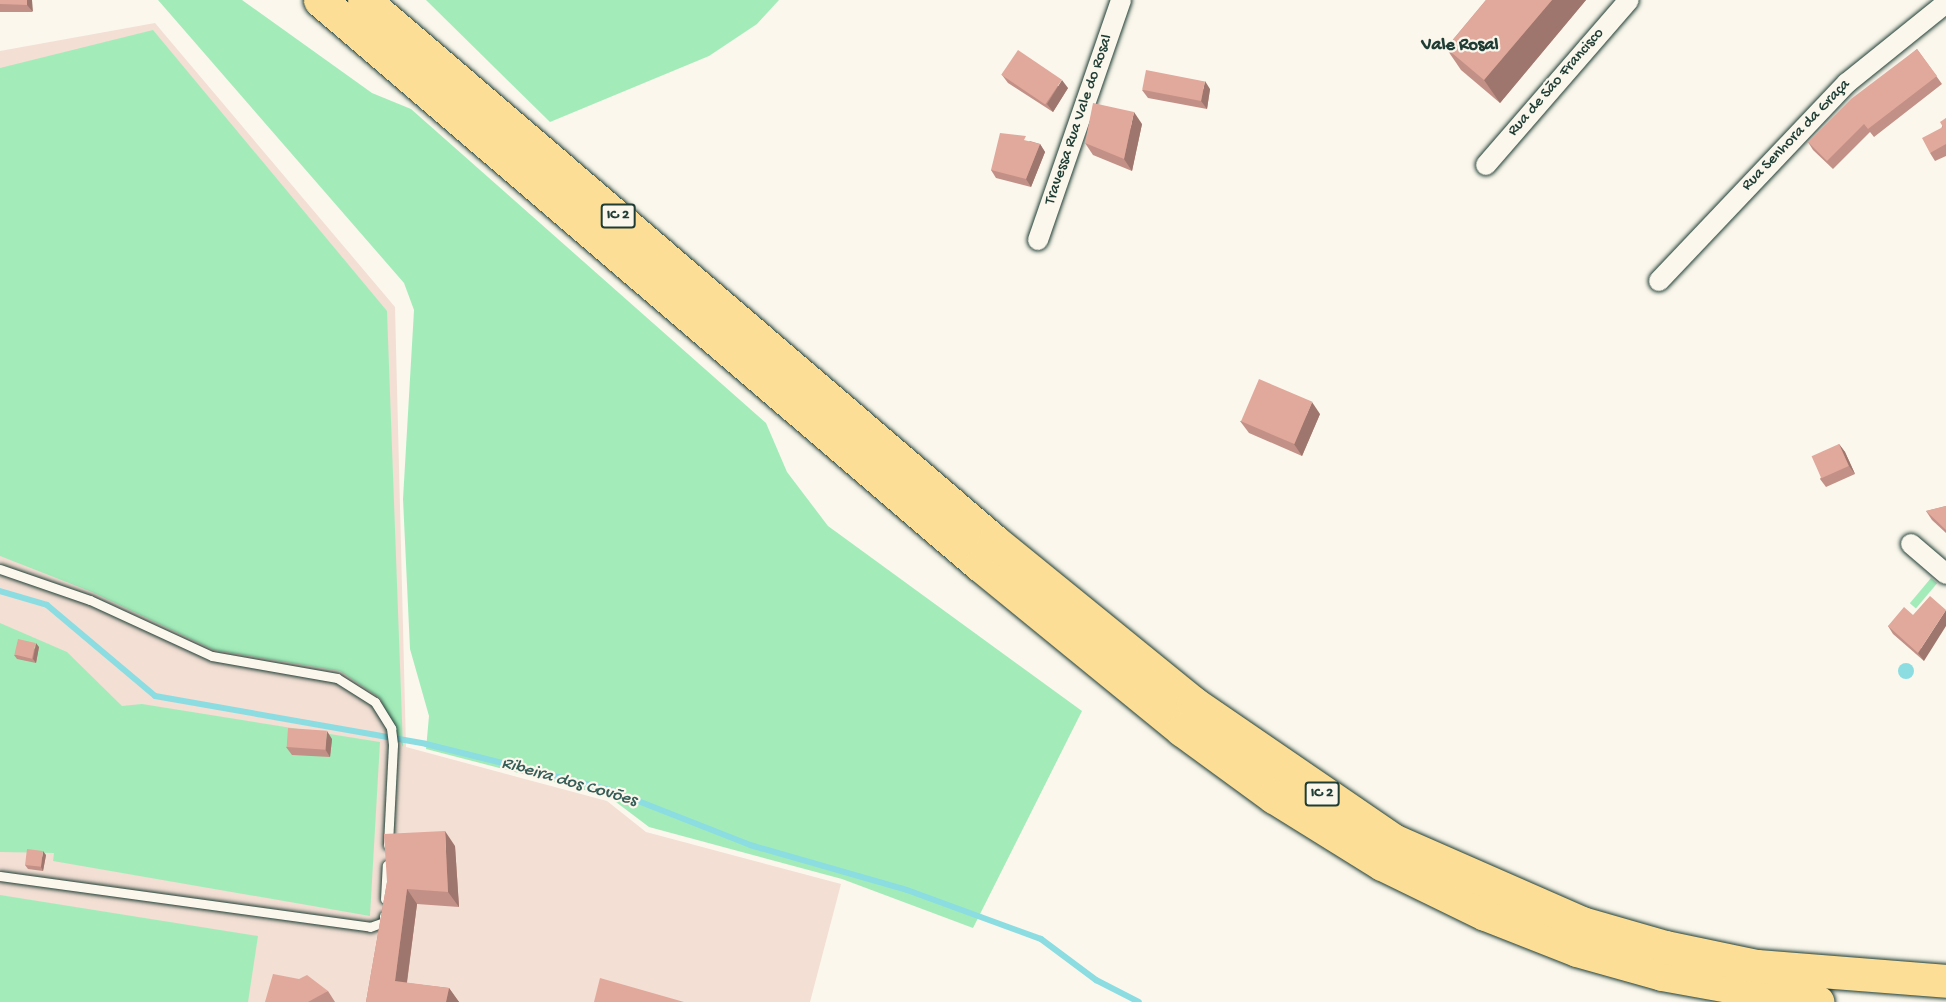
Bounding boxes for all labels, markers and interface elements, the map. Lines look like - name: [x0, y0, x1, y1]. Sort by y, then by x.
- street label: Rua de São Francisco: [1505, 25, 1609, 141]
- street label: Travessa Rua Vale do Rosal: [1042, 32, 1118, 208]
- district label: Vale Rosal: [1422, 35, 1498, 57]
- street label: Rua Senhora da Graça: [1739, 76, 1855, 196]
- road number: IC 2: [600, 204, 636, 228]
- water label: Ribeira dos Covões: [499, 753, 639, 813]
- road number: IC 2: [1304, 782, 1340, 806]

